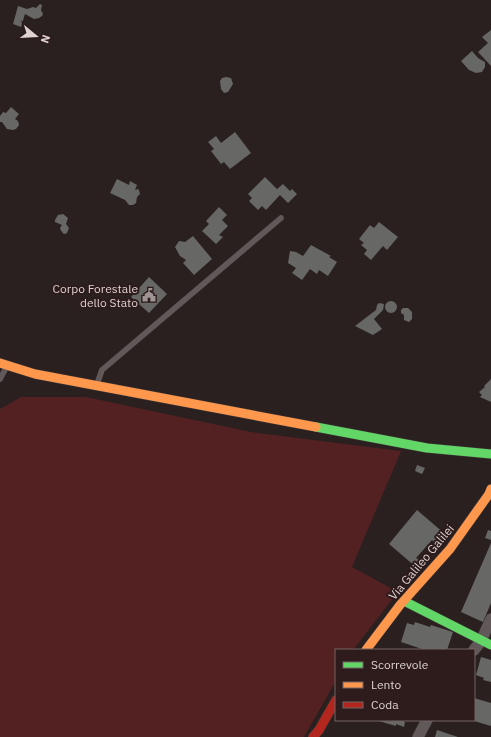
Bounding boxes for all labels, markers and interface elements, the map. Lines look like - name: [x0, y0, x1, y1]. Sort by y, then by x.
- north arrow: [16, 16, 56, 56]
- text: N: [38, 33, 53, 45]
- place label: Corpo Forestale dello Stato: [53, 281, 138, 310]
- public building icon: Corpo Forestale dello Stato: [141, 287, 157, 303]
- street label: Via Galileo Galilei: [385, 521, 457, 603]
- legend: [335, 649, 475, 721]
- text: Scorrevole: [371, 657, 429, 672]
- text: Lento: [371, 677, 401, 692]
- text: Coda: [371, 697, 399, 712]

